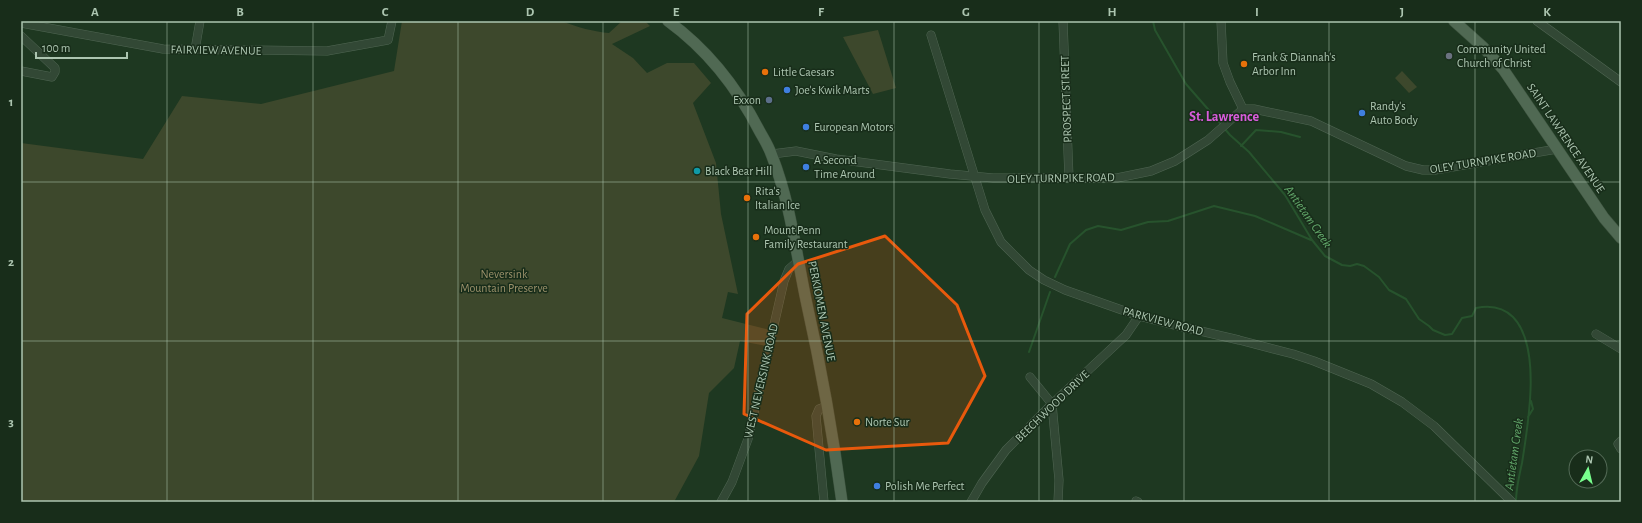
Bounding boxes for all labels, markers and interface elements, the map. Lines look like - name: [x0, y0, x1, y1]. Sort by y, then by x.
- text: A: [91, 6, 99, 19]
- text: B: [236, 6, 244, 19]
- text: C: [382, 6, 389, 19]
- text: D: [526, 6, 535, 19]
- text: E: [673, 6, 680, 19]
- text: F: [818, 6, 825, 19]
- text: G: [962, 6, 970, 19]
- text: H: [1107, 6, 1117, 19]
- text: I: [1255, 6, 1259, 19]
- text: J: [1400, 6, 1404, 19]
- text: K: [1543, 6, 1551, 19]
- scale bar: [36, 34, 127, 60]
- text: 100 m: [42, 42, 70, 54]
- street label: FAIRVIEW AVENUE: [171, 43, 262, 57]
- place label: Community United Church of Christ: [1457, 43, 1546, 69]
- place label: Frank & Diannah's Arbor Inn: [1252, 51, 1336, 77]
- marker: Community United Church of Christ: [1444, 51, 1454, 61]
- street label: PROSPECT STREET: [1058, 55, 1074, 143]
- marker: Frank & Diannah's Arbor Inn: [1239, 59, 1249, 69]
- place label: Little Caesars: [773, 66, 835, 78]
- marker: Little Caesars: [760, 67, 770, 77]
- street label: SAINT LAWRENCE AVENUE: [1525, 81, 1607, 195]
- place label: Joe's Kwik Marts: [795, 84, 870, 96]
- marker: Joe's Kwik Marts: [782, 85, 792, 95]
- place label: Exxon: [733, 94, 761, 106]
- marker: Exxon: [764, 95, 774, 105]
- text: 1: [9, 96, 13, 109]
- place label: Randy's Auto Body: [1370, 100, 1418, 127]
- marker: Randy's Auto Body: [1357, 108, 1367, 118]
- district label: St. Lawrence: [1189, 110, 1259, 124]
- place label: European Motors: [814, 121, 893, 133]
- marker: European Motors: [801, 122, 811, 132]
- street label: OLEY TURNPIKE ROAD: [1429, 147, 1537, 175]
- place label: A Second Time Around: [814, 154, 875, 180]
- marker: A Second Time Around: [801, 162, 811, 172]
- place label: Black Bear Hill: [705, 165, 772, 177]
- marker: Black Bear Hill: [692, 166, 702, 176]
- street label: OLEY TURNPIKE ROAD: [1007, 171, 1115, 185]
- water label: Antietam Creek: [1281, 183, 1334, 250]
- place label: Rita's Italian Ice: [755, 185, 800, 211]
- marker: Rita's Italian Ice: [742, 193, 752, 203]
- place label: Mount Penn Family Restaurant: [764, 224, 848, 251]
- marker: Mount Penn Family Restaurant: [751, 232, 761, 242]
- text: 2: [8, 256, 14, 269]
- street label: PERKIOMEN AVENUE: [806, 260, 838, 362]
- park label: Neversink Mountain Preserve: [460, 268, 548, 294]
- street label: PARKVIEW ROAD: [1121, 304, 1205, 338]
- street label: WEST NEVERSINK ROAD: [742, 322, 780, 440]
- street label: BEECHWOOD DRIVE: [1013, 368, 1091, 444]
- text: 3: [8, 416, 14, 429]
- place label: Norte Sur: [865, 416, 909, 428]
- marker: Norte Sur: [852, 417, 862, 427]
- water label: Antietam Creek: [1503, 417, 1526, 492]
- north arrow: [1568, 449, 1608, 489]
- text: N: [1585, 454, 1594, 466]
- place label: Polish Me Perfect: [885, 480, 965, 492]
- marker: Polish Me Perfect: [872, 481, 882, 491]

